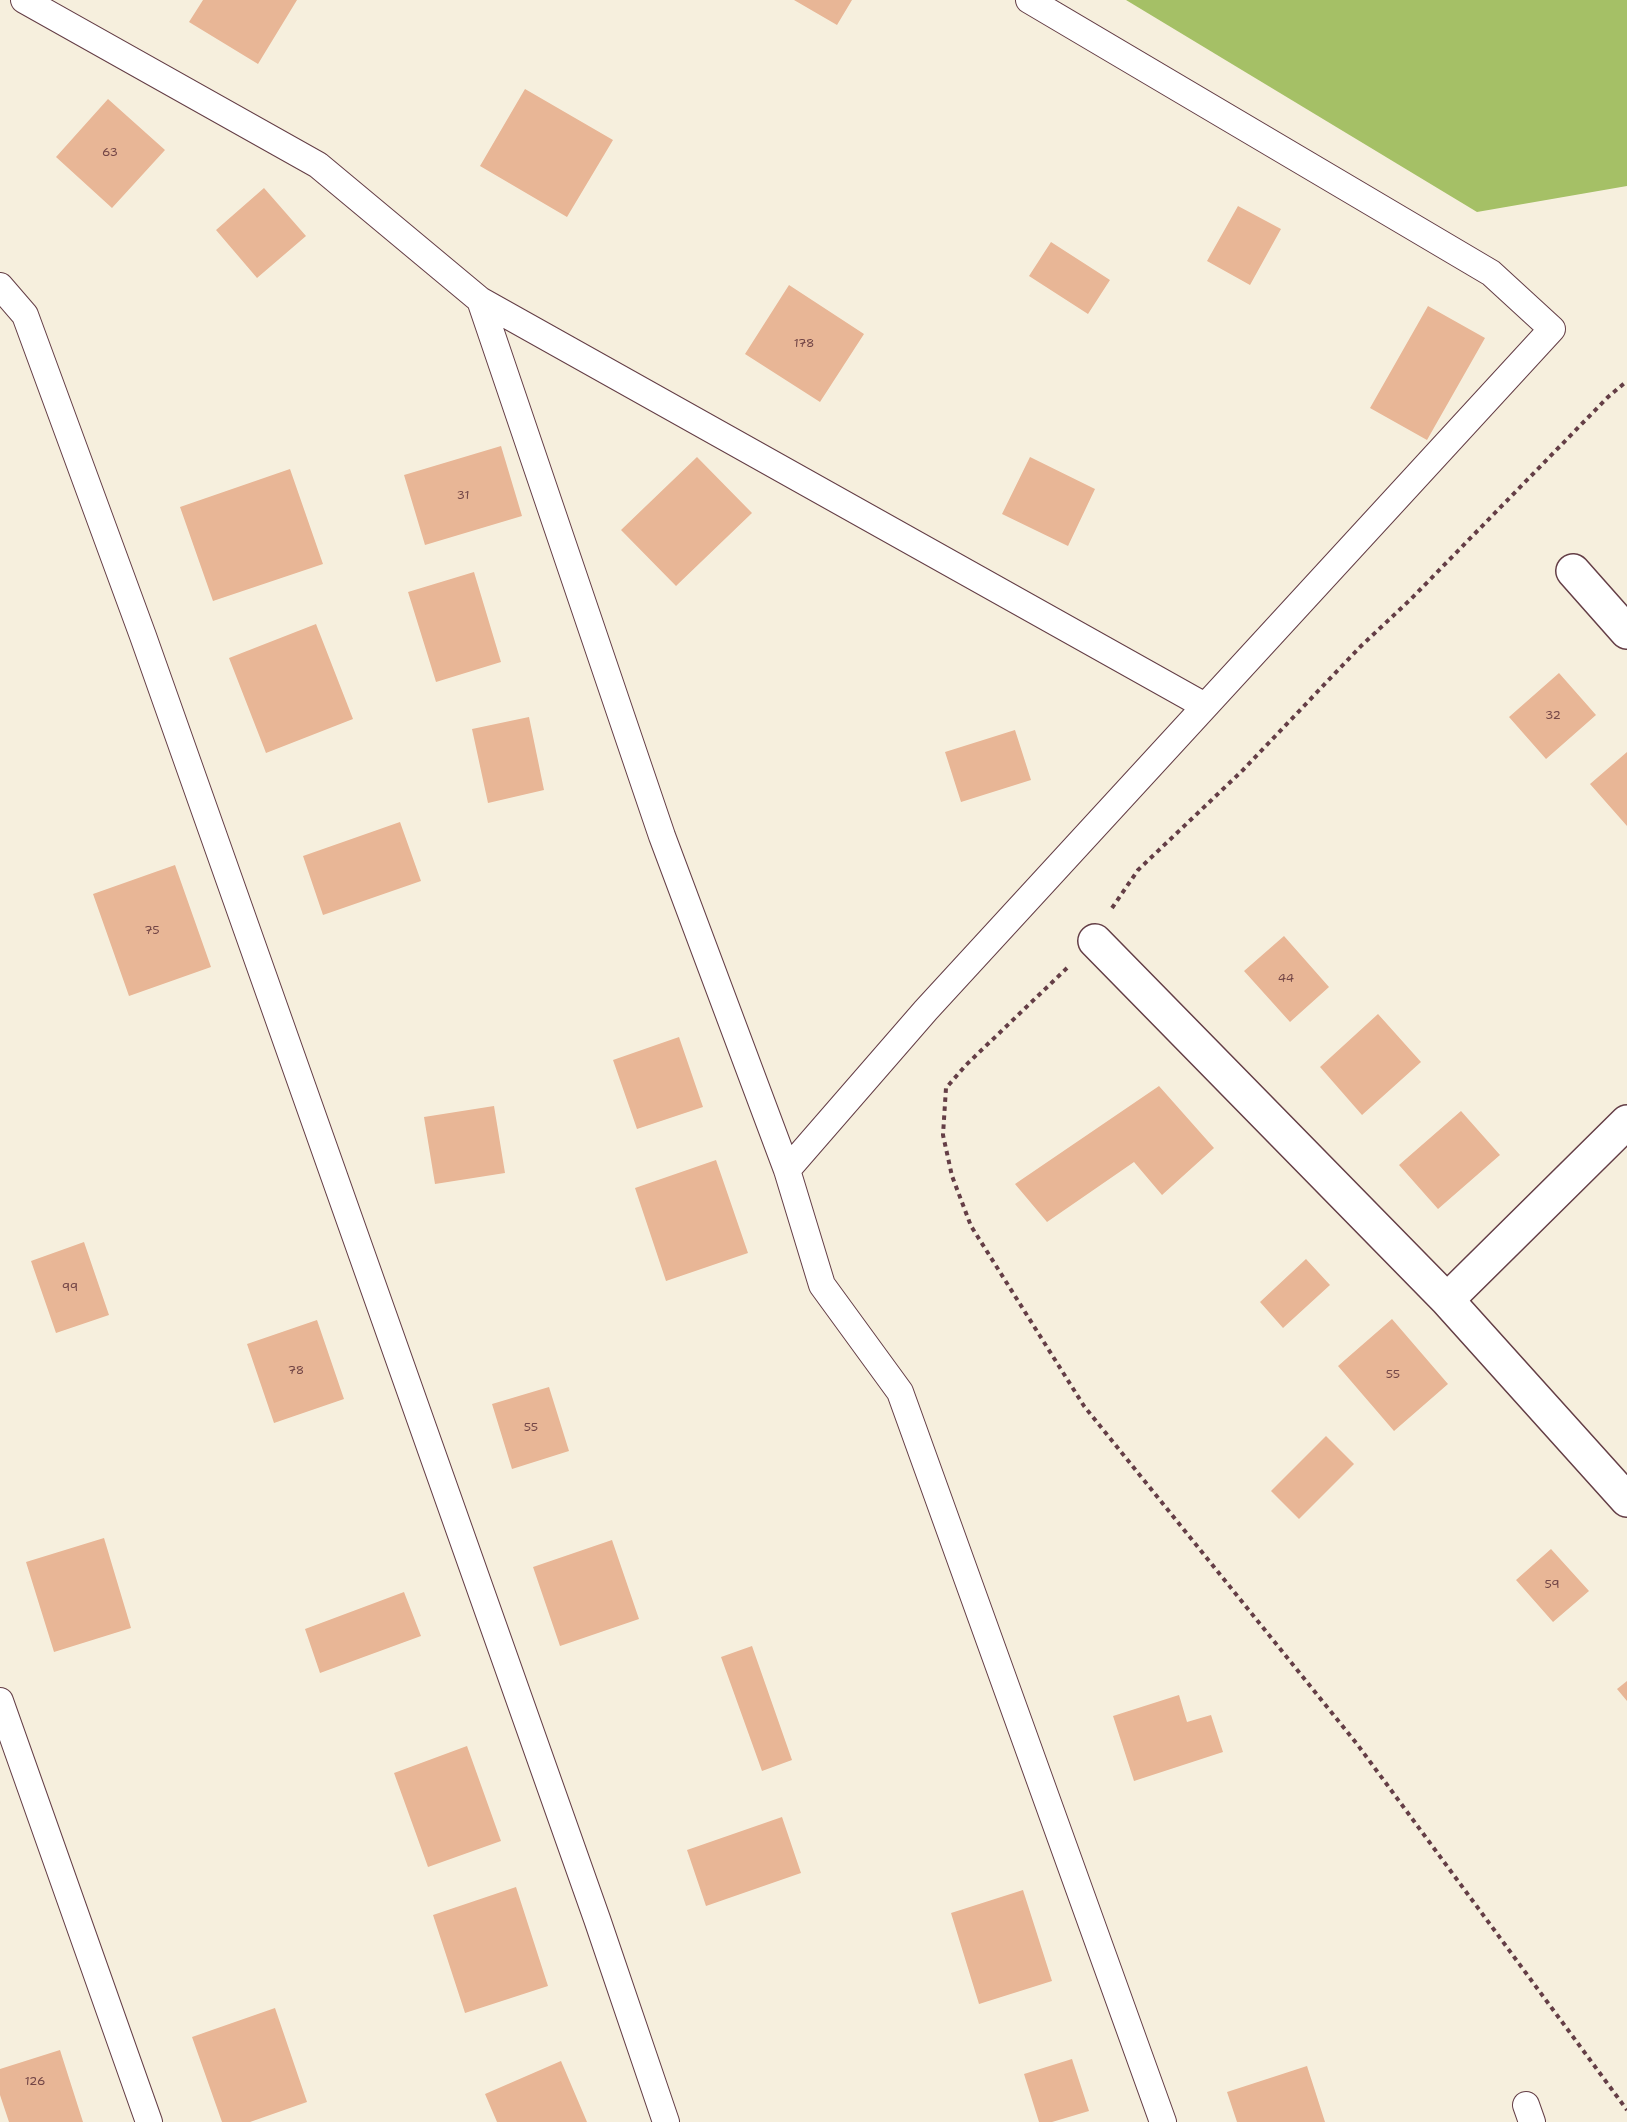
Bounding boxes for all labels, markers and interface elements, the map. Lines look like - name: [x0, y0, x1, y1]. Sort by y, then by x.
- house number: 63: [102, 146, 118, 160]
- house number: 178: [794, 337, 814, 351]
- house number: 31: [457, 489, 469, 503]
- house number: 32: [1545, 709, 1561, 723]
- house number: 75: [144, 924, 160, 938]
- house number: 44: [1278, 972, 1294, 986]
- house number: 99: [62, 1281, 78, 1295]
- house number: 78: [288, 1364, 304, 1378]
- house number: 55: [1386, 1368, 1400, 1382]
- house number: 55: [524, 1421, 538, 1435]
- house number: 59: [1544, 1578, 1560, 1592]
- house number: 126: [25, 2075, 45, 2089]

